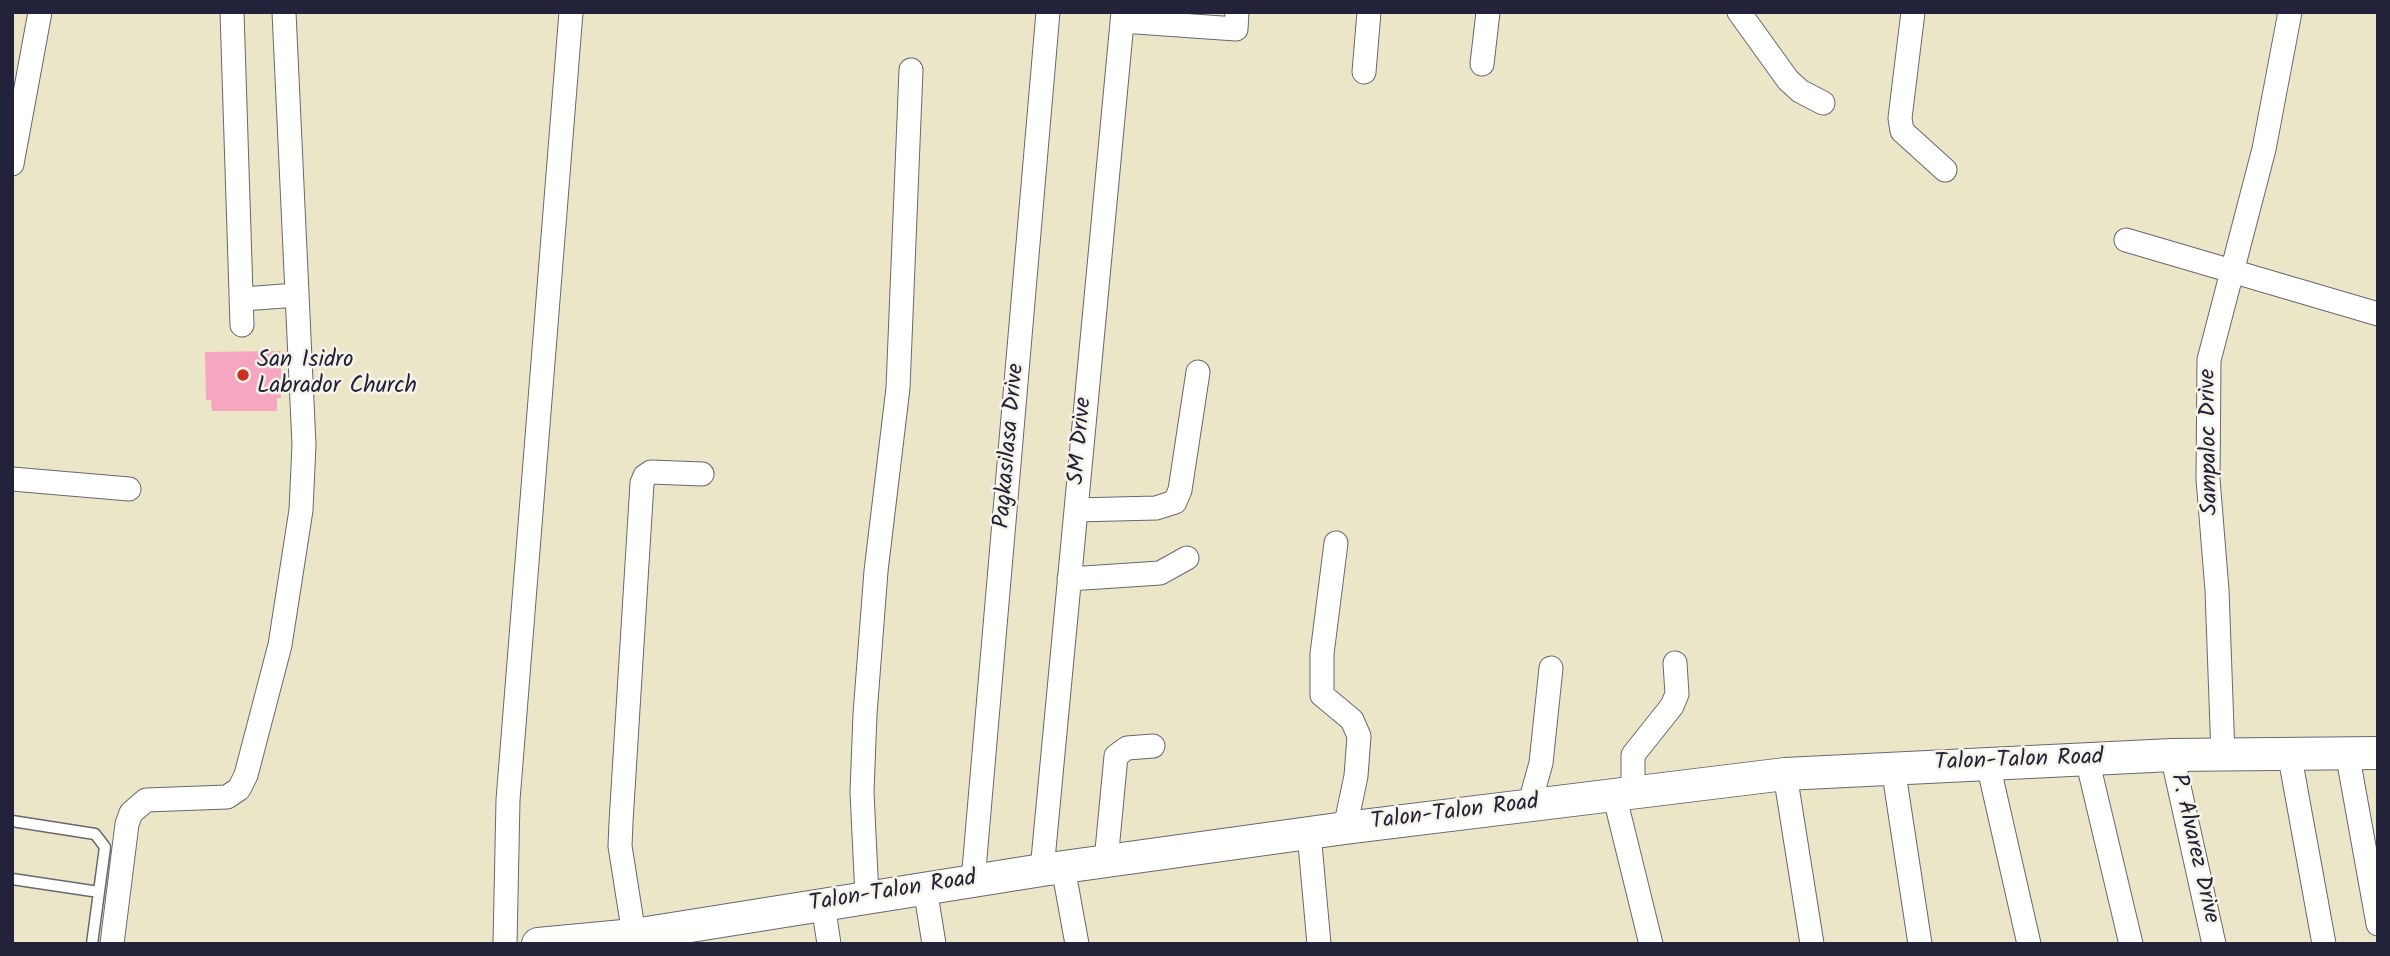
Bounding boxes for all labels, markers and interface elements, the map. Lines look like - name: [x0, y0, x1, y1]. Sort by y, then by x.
- place label: San Isidro Labrador Church: [257, 348, 417, 402]
- street label: Pagkasilasa Drive: [990, 362, 1032, 530]
- marker: San Isidro Labrador Church: [235, 367, 251, 383]
- street label: Sampaloc Drive: [2196, 368, 2226, 516]
- street label: SM Drive: [1064, 396, 1100, 486]
- street label: Talon-Talon Road: [1934, 745, 2104, 779]
- street label: P. Alvarez Drive: [2162, 772, 2224, 926]
- street label: Talon-Talon Road: [1370, 790, 1540, 838]
- street label: Talon-Talon Road: [808, 866, 978, 920]

